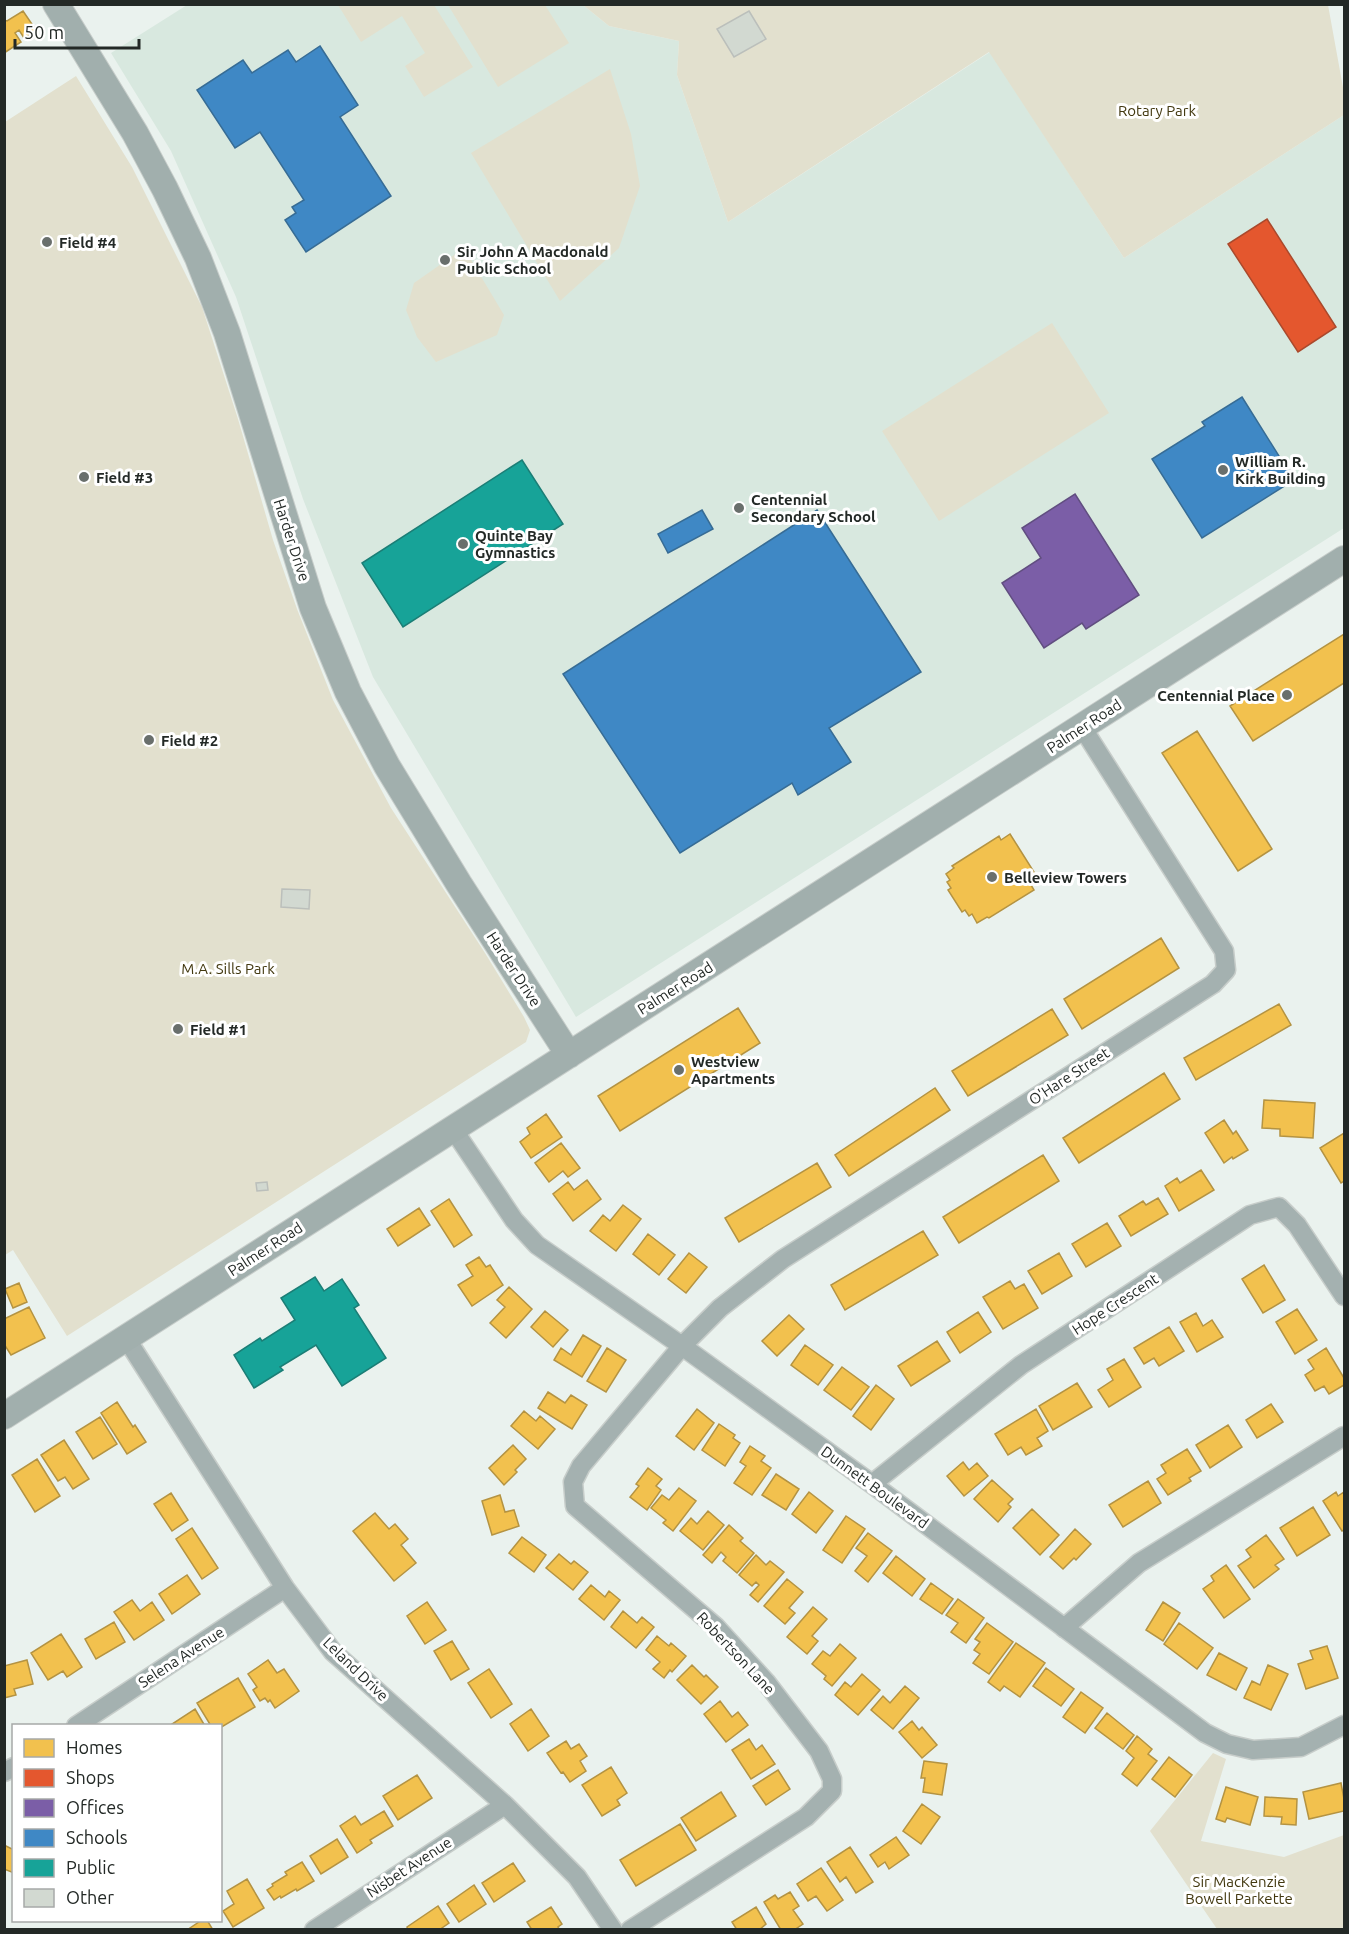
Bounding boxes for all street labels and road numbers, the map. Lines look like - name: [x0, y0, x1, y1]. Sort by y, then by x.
- street label: Harder Drive: [271, 497, 313, 583]
- street label: Palmer Road: [1044, 696, 1124, 756]
- street label: Harder Drive: [484, 929, 544, 1009]
- street label: Palmer Road: [634, 958, 716, 1018]
- street label: O'Hare Street: [1026, 1044, 1113, 1108]
- street label: Palmer Road: [225, 1219, 305, 1279]
- street label: Hope Crescent: [1069, 1270, 1161, 1338]
- street label: Dunnett Boulevard: [818, 1442, 932, 1532]
- street label: Robertson Lane: [694, 1608, 778, 1698]
- street label: Selena Avenue: [135, 1623, 227, 1691]
- street label: Leland Drive: [320, 1634, 392, 1704]
- street label: Nisbet Avenue: [363, 1833, 455, 1901]

